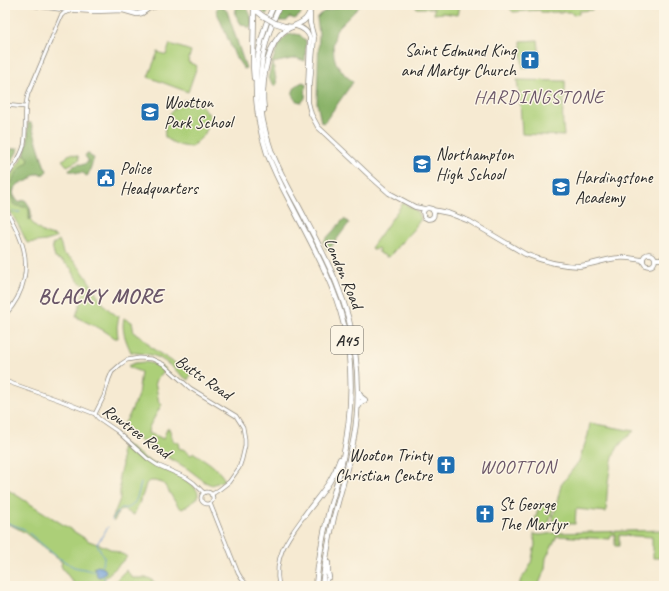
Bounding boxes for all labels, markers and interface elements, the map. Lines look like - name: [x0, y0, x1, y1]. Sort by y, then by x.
- place label: Saint Edmund King and Martyr Church: [401, 40, 518, 81]
- church icon: Saint Edmund King and Martyr Church: [519, 49, 541, 71]
- district label: HARDINGSTONE: [474, 85, 606, 109]
- place label: Wootton Park School: [164, 92, 236, 133]
- school or university icon: Wootton Park School: [139, 101, 161, 123]
- place label: Northampton High School: [436, 144, 515, 185]
- school or university icon: Northampton High School: [411, 153, 433, 175]
- place label: Police Headquarters: [120, 158, 200, 199]
- public building icon: Police Headquarters: [95, 167, 117, 189]
- place label: Hardingstone Academy: [575, 167, 654, 208]
- school or university icon: Hardingstone Academy: [550, 176, 572, 198]
- street label: London Road: [319, 235, 369, 314]
- district label: BLACKY MORE: [38, 283, 166, 309]
- road number: A45: [331, 326, 363, 354]
- street label: Butts Road: [171, 350, 238, 406]
- street label: Rowtree Road: [99, 400, 177, 464]
- place label: Wooton Trinty Christian Centre: [335, 445, 433, 486]
- church icon: Wooton Trinty Christian Centre: [435, 454, 457, 476]
- district label: WOOTTON: [480, 455, 558, 479]
- place label: St George The Martyr: [499, 494, 569, 535]
- church icon: St George The Martyr: [474, 503, 496, 525]

